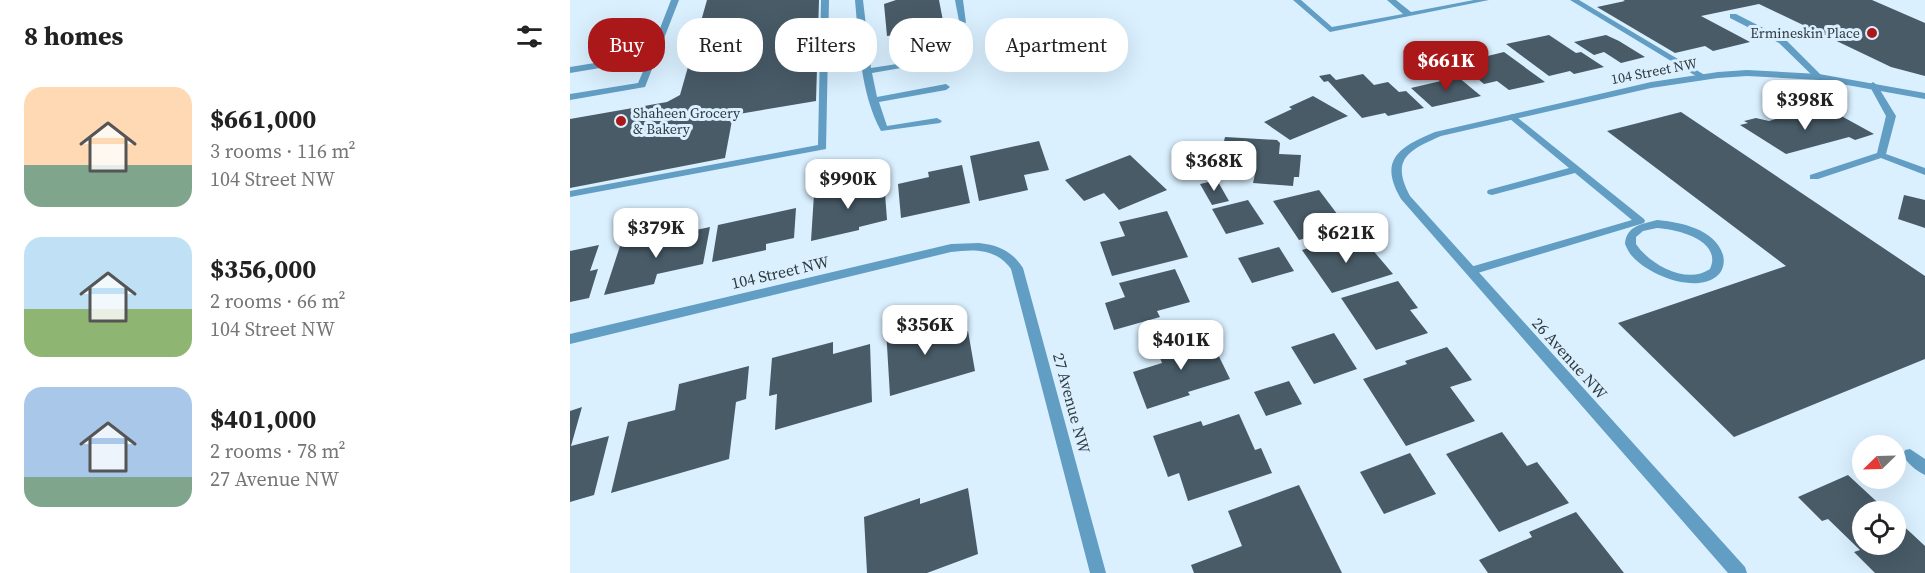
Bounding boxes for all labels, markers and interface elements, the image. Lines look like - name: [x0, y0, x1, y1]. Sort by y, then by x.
- text: 8 homes: [24, 18, 123, 54]
- chip: Buy: [588, 18, 665, 72]
- chip: Rent: [677, 18, 763, 72]
- chip: Filters: [775, 18, 877, 72]
- chip: New: [889, 18, 973, 72]
- chip: Apartment: [985, 18, 1128, 72]
- icon: filters: [513, 20, 546, 53]
- place label: Ermineskin Place: [1750, 23, 1860, 43]
- marker: Ermineskin Place: [1865, 26, 1879, 40]
- pin: $661K: [1404, 41, 1488, 92]
- text: $661K: [1417, 46, 1475, 74]
- street label: 104 Street NW: [1609, 53, 1699, 89]
- pin: $398K: [1763, 80, 1847, 131]
- text: $398K: [1776, 85, 1834, 113]
- text: $661,000: [210, 101, 316, 137]
- place label: Shaheen Grocery & Bakery: [633, 103, 741, 139]
- icon: home: [72, 111, 144, 183]
- marker: Shaheen Grocery & Bakery: [614, 114, 628, 128]
- text: 3 rooms · 116 m²: [210, 137, 356, 165]
- pin: $368K: [1172, 141, 1256, 192]
- text: $368K: [1185, 146, 1243, 174]
- pin: $990K: [806, 159, 890, 210]
- text: $990K: [819, 164, 877, 192]
- text: 104 Street NW: [210, 165, 335, 193]
- pin: $379K: [614, 208, 698, 259]
- text: $379K: [627, 213, 685, 241]
- pin: $621K: [1304, 213, 1388, 264]
- text: $621K: [1317, 218, 1375, 246]
- street label: 104 Street NW: [729, 250, 832, 294]
- text: $356,000: [210, 251, 316, 287]
- icon: home: [72, 261, 144, 333]
- text: 2 rooms · 66 m²: [210, 287, 346, 315]
- pin: $356K: [883, 305, 967, 356]
- text: $356K: [896, 310, 954, 338]
- street label: 26 Avenue NW: [1527, 312, 1613, 404]
- text: 104 Street NW: [210, 315, 335, 343]
- pin: $401K: [1139, 320, 1223, 371]
- text: $401K: [1152, 325, 1210, 353]
- street label: 27 Avenue NW: [1048, 350, 1096, 456]
- text: $401,000: [210, 401, 316, 437]
- icon: home: [72, 411, 144, 483]
- north arrow: [1852, 435, 1906, 489]
- map controls: [1852, 435, 1906, 555]
- text: 2 rooms · 78 m²: [210, 437, 346, 465]
- text: 27 Avenue NW: [210, 465, 339, 493]
- button: locate: [1852, 501, 1906, 555]

